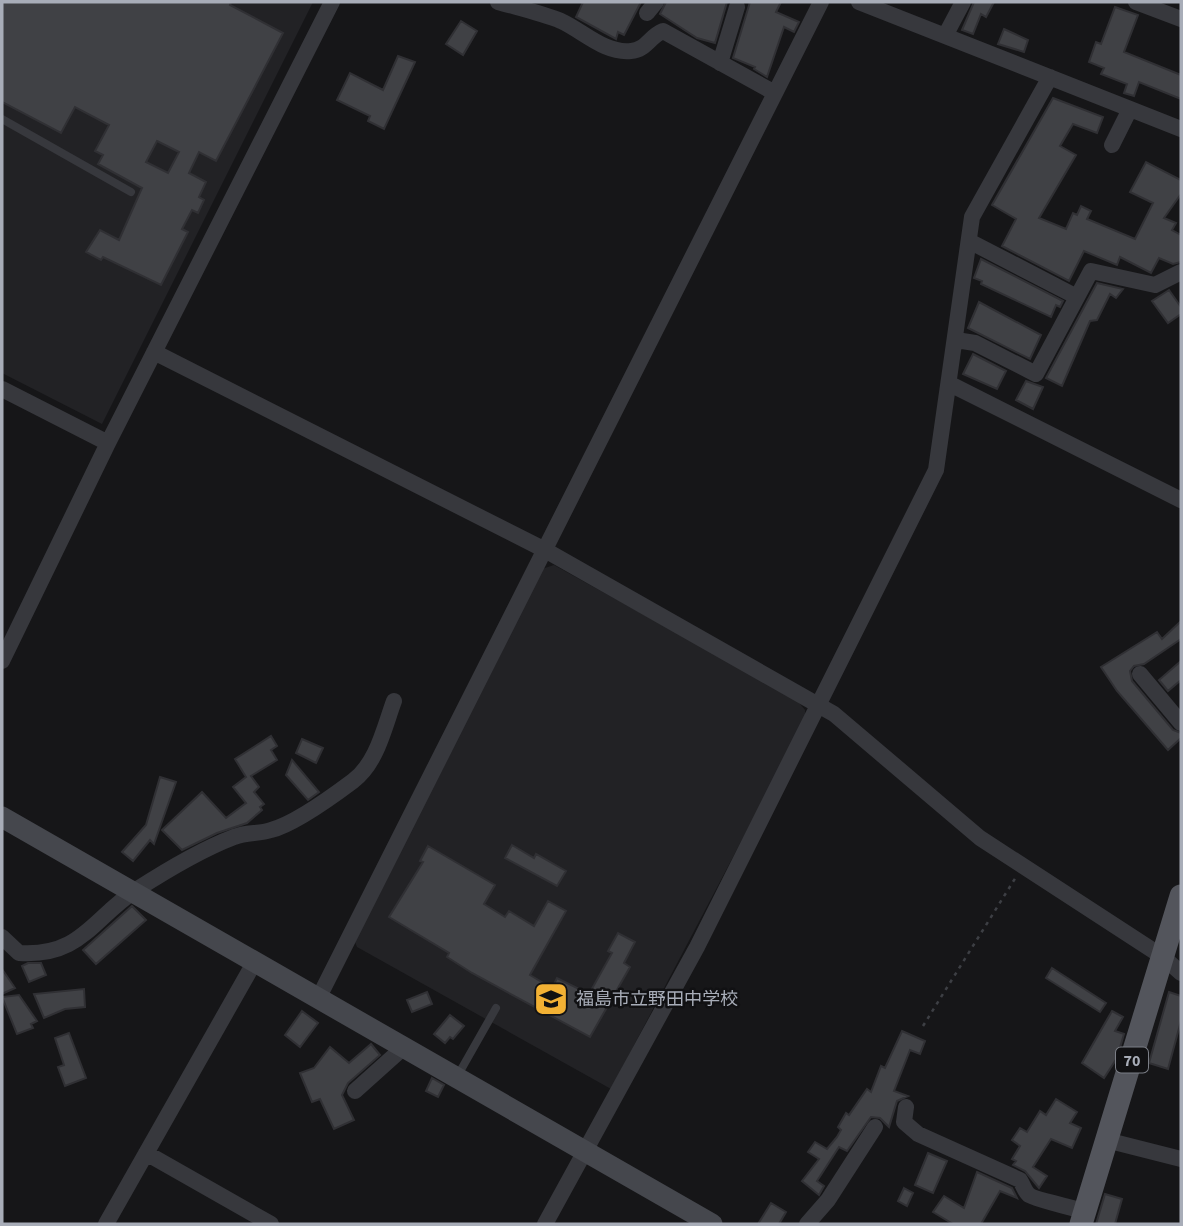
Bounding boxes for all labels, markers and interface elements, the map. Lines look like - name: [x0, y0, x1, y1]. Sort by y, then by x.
- school or university icon: 福島市立野田中学校: [532, 980, 570, 1018]
- place label: 福島市立野田中学校: [576, 987, 738, 1012]
- road number: 70: [1116, 1048, 1148, 1072]

